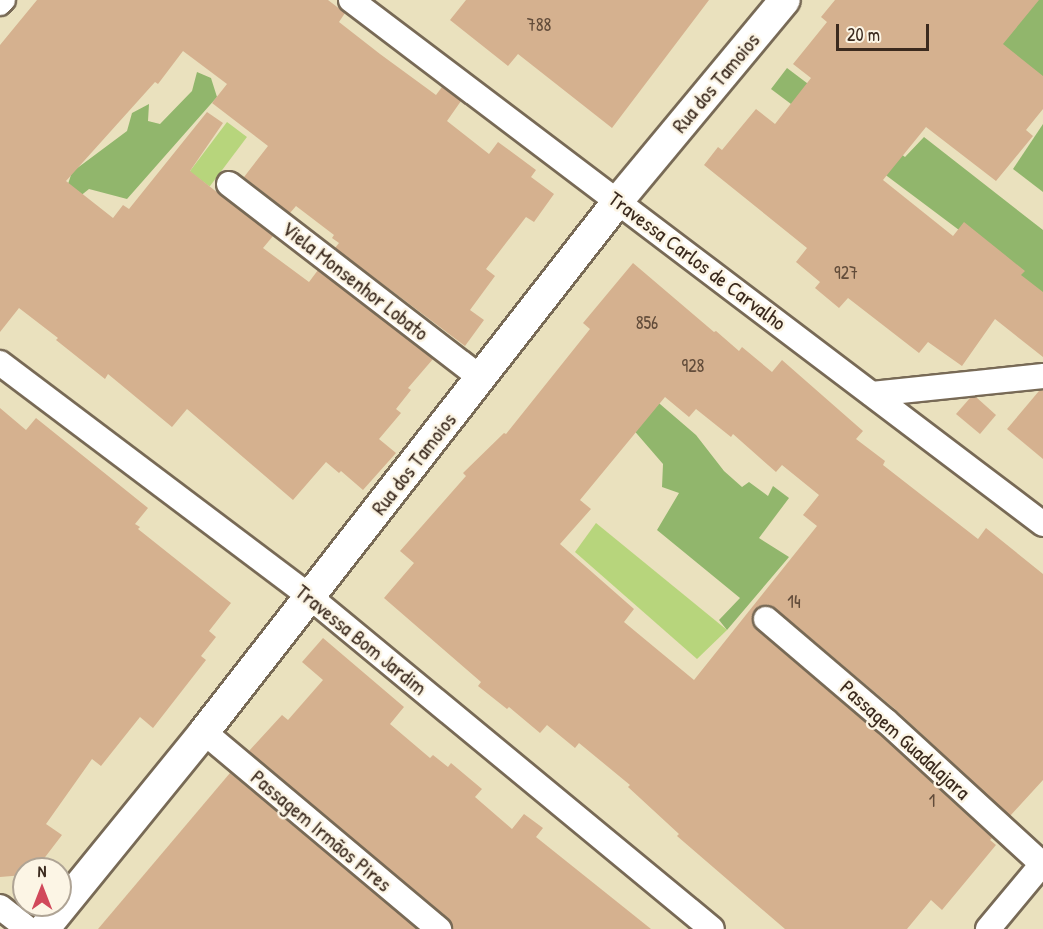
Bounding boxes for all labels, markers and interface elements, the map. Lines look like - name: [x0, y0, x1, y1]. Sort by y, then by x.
- scale bar: [839, 12, 932, 50]
- house number: 788: [527, 14, 551, 36]
- text: 20 m: [847, 22, 880, 47]
- street label: Rua dos Tamoios: [667, 28, 765, 138]
- street label: Travessa Carlos de Carvalho: [603, 186, 791, 336]
- street label: Viela Monsenhor Lobato: [277, 216, 433, 346]
- house number: 927: [834, 262, 858, 284]
- house number: 856: [636, 312, 658, 334]
- house number: 928: [682, 355, 704, 377]
- street label: Rua dos Tamoios: [366, 408, 462, 520]
- street label: Travessa Bom Jardim: [290, 579, 432, 701]
- house number: 14: [787, 591, 801, 613]
- street label: Passagem Guadalajara: [835, 675, 975, 805]
- street label: Passagem Irmãos Pires: [246, 765, 396, 897]
- house number: 1: [929, 790, 935, 812]
- north arrow: [12, 857, 72, 917]
- text: N: [38, 860, 46, 882]

